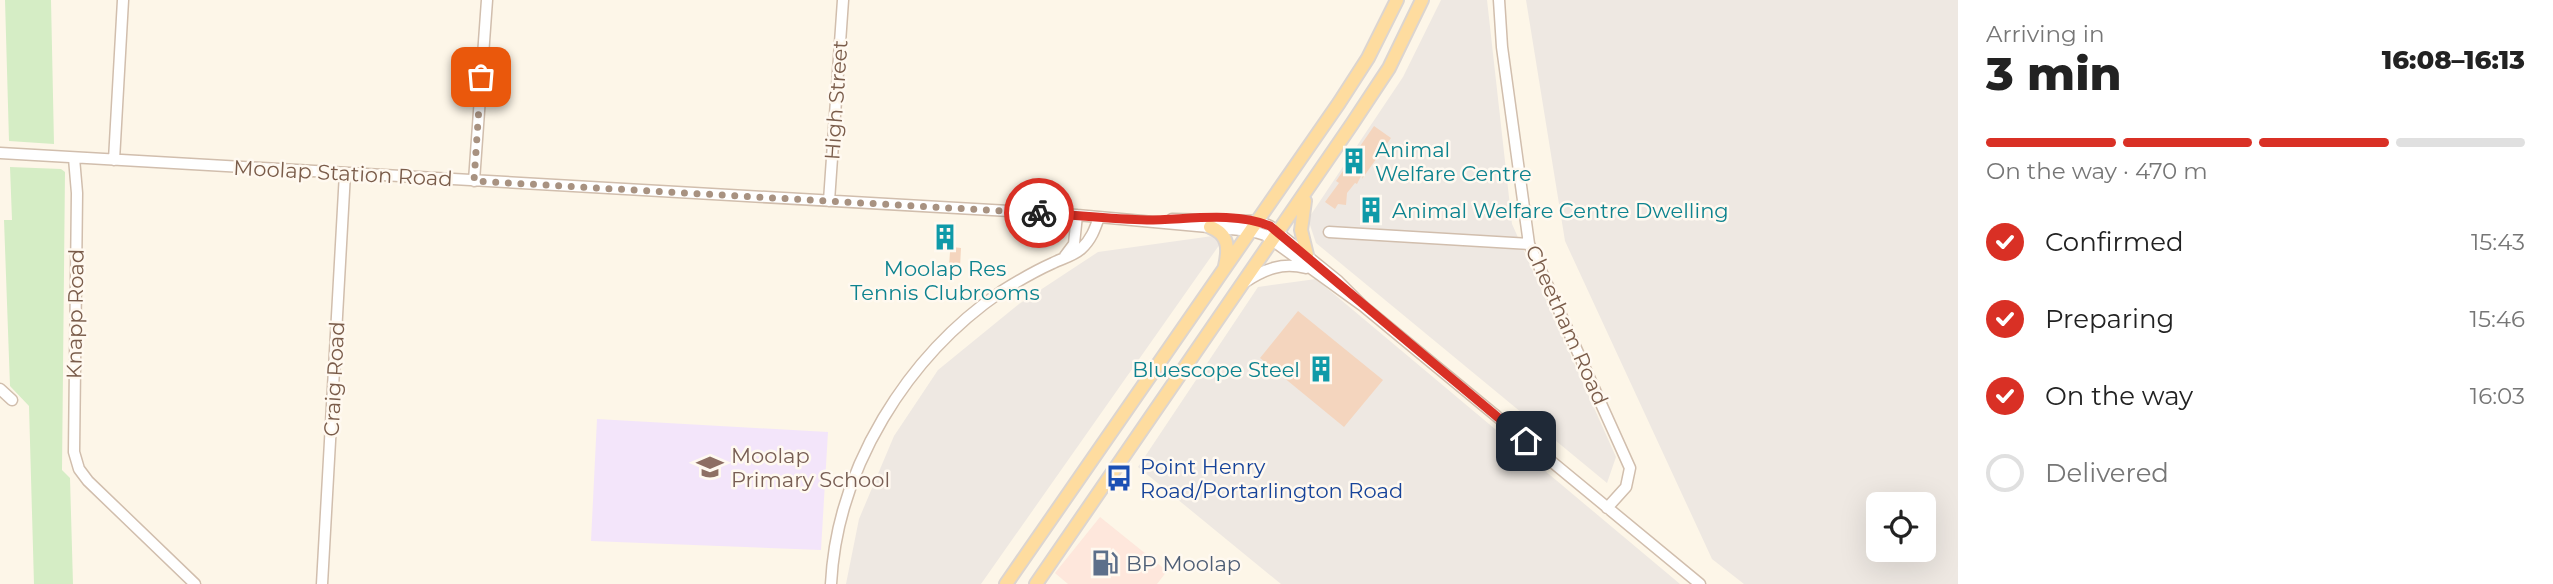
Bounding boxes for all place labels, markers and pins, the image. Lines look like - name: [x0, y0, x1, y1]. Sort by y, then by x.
- pin: [451, 47, 511, 107]
- place label: Animal Welfare Centre: [1375, 137, 1532, 186]
- building icon: Animal Welfare Centre: [1339, 146, 1369, 176]
- building icon: Animal Welfare Centre Dwelling: [1356, 195, 1386, 225]
- place label: Animal Welfare Centre Dwelling: [1392, 198, 1729, 223]
- building icon: Moolap Res Tennis Clubrooms: [930, 222, 960, 252]
- place label: Moolap Res Tennis Clubrooms: [850, 256, 1040, 305]
- building icon: Bluescope Steel: [1306, 354, 1336, 384]
- place label: Bluescope Steel: [1132, 357, 1300, 382]
- pin: [1496, 411, 1556, 471]
- place label: Moolap Primary School: [731, 443, 890, 492]
- school or university icon: Moolap Primary School: [695, 452, 725, 482]
- place label: Point Henry Road/Portarlington Road: [1140, 454, 1403, 503]
- bus stop icon: Point Henry Road/Portarlington Road: [1104, 463, 1134, 493]
- fuel station icon: BP Moolap: [1090, 548, 1120, 578]
- place label: BP Moolap: [1126, 551, 1241, 576]

